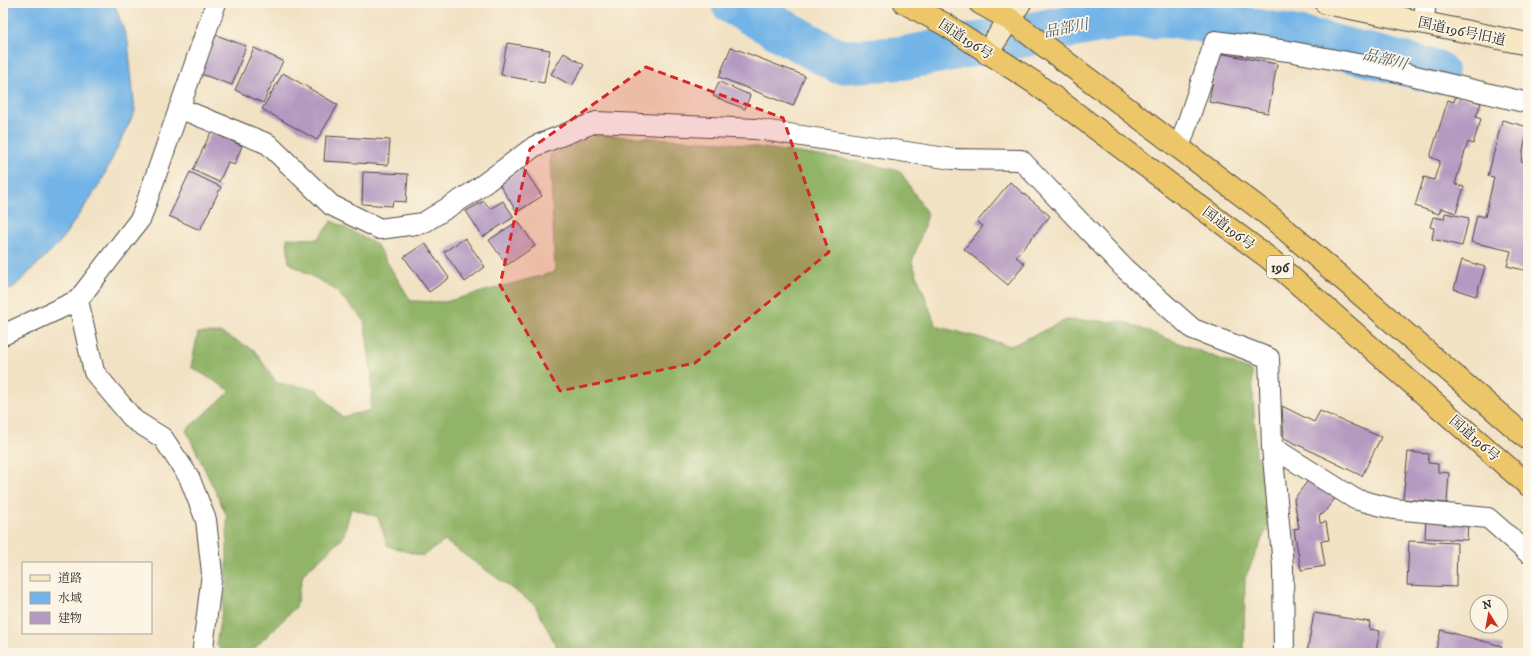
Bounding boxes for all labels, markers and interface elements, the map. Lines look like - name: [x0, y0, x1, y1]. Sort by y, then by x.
- water label: 品部川: [1042, 14, 1092, 42]
- street label: 国道196号旧道: [1416, 14, 1507, 50]
- street label: 国道196号: [935, 16, 996, 64]
- water label: 品部川: [1361, 45, 1411, 75]
- street label: 国道196号: [1198, 203, 1258, 254]
- road number: 196: [1267, 256, 1293, 278]
- street label: 国道196号: [1445, 412, 1503, 466]
- legend: [22, 562, 152, 634]
- text: 道路: [58, 571, 82, 586]
- text: 水域: [58, 591, 82, 606]
- north arrow: [1469, 594, 1509, 634]
- text: N: [1482, 597, 1493, 613]
- text: 建物: [58, 611, 82, 626]

